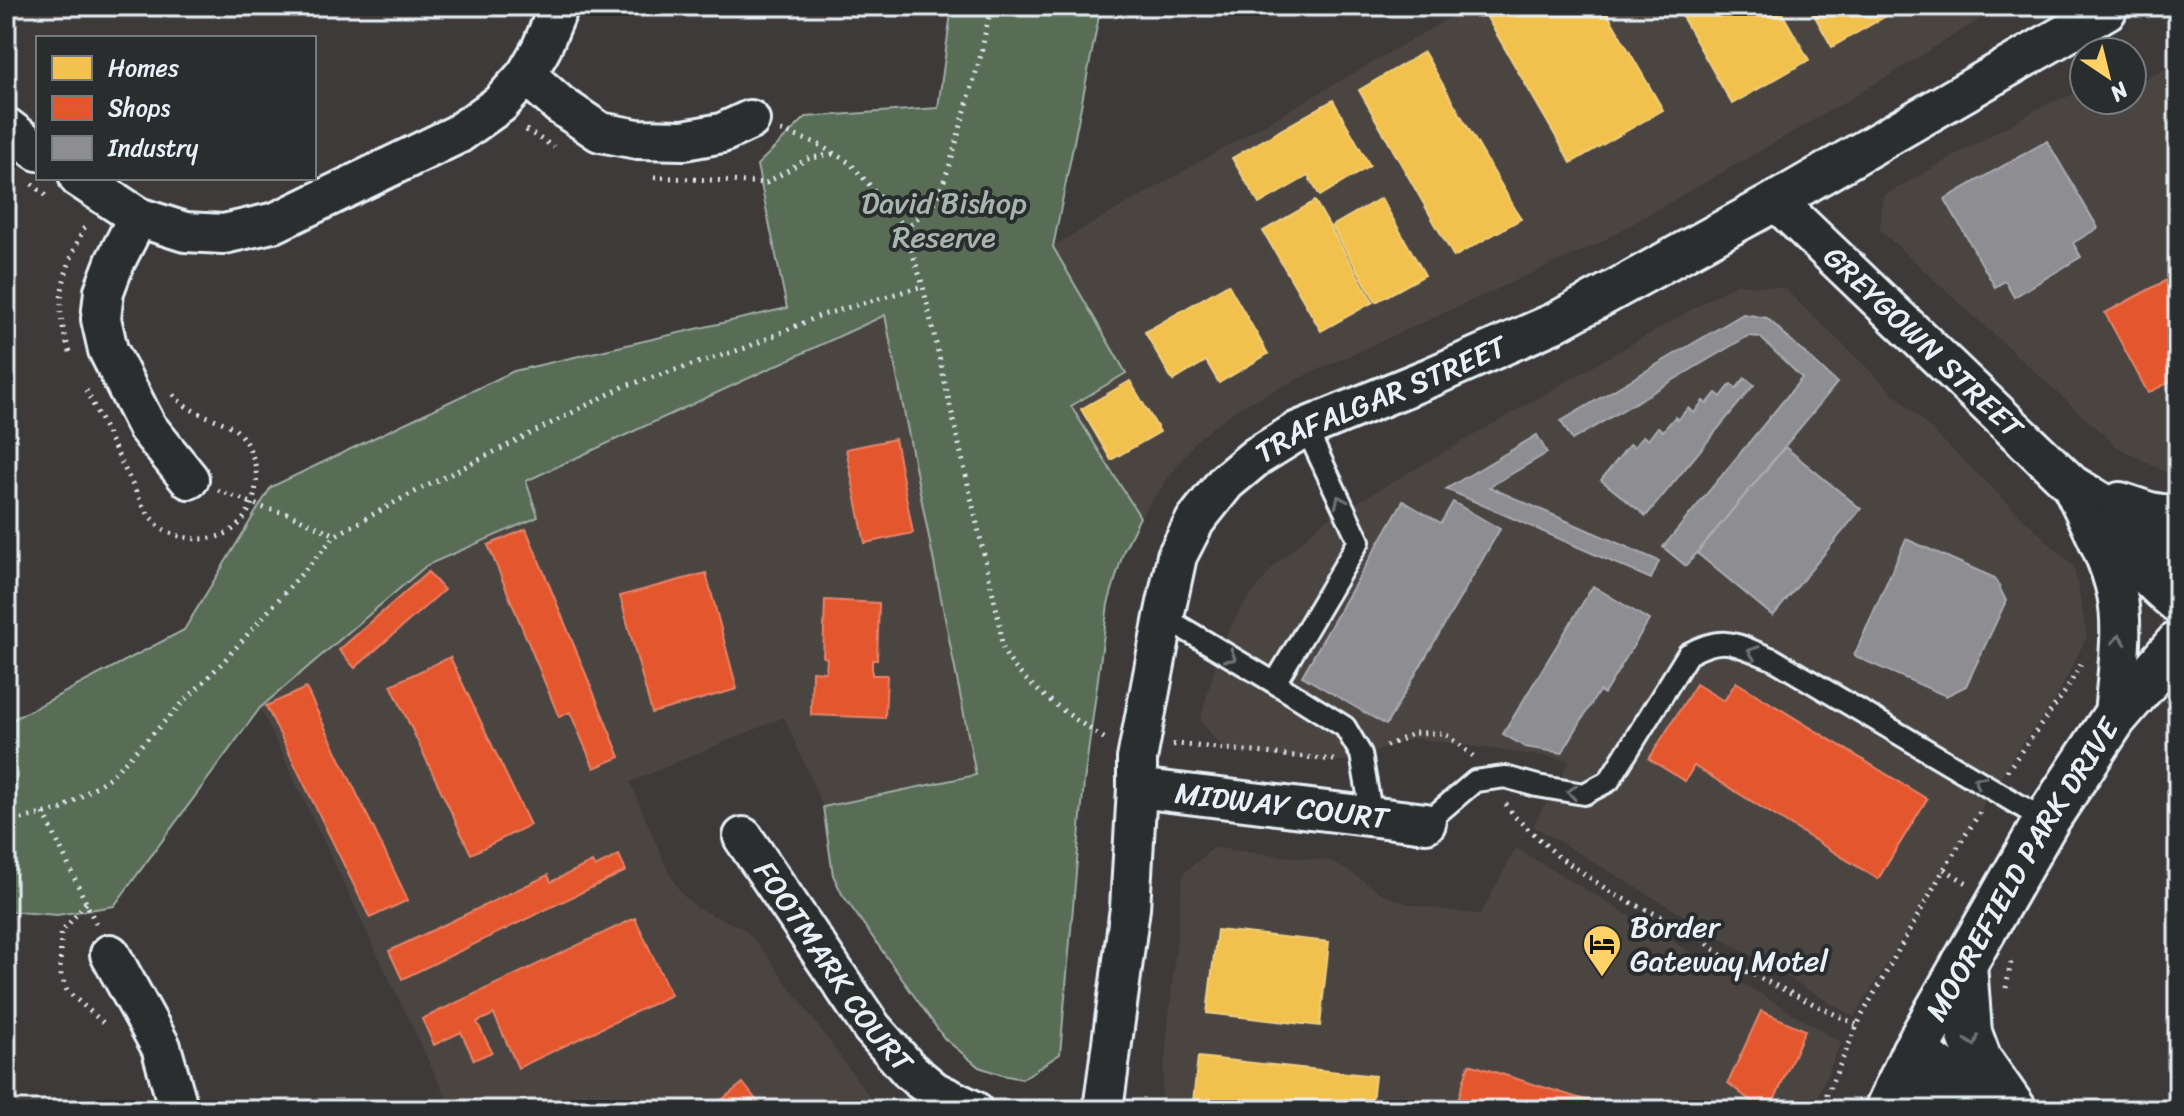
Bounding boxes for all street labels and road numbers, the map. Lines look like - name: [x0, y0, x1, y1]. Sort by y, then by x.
- street label: GREYGOWN STREET: [1810, 232, 2038, 454]
- street label: TRAFALGAR STREET: [1244, 319, 1518, 479]
- street label: MOOREFIELD PARK DRIVE: [1910, 705, 2135, 1032]
- street label: MIDWAY COURT: [1172, 766, 1394, 846]
- street label: FOOTMARK COURT: [739, 849, 929, 1087]

